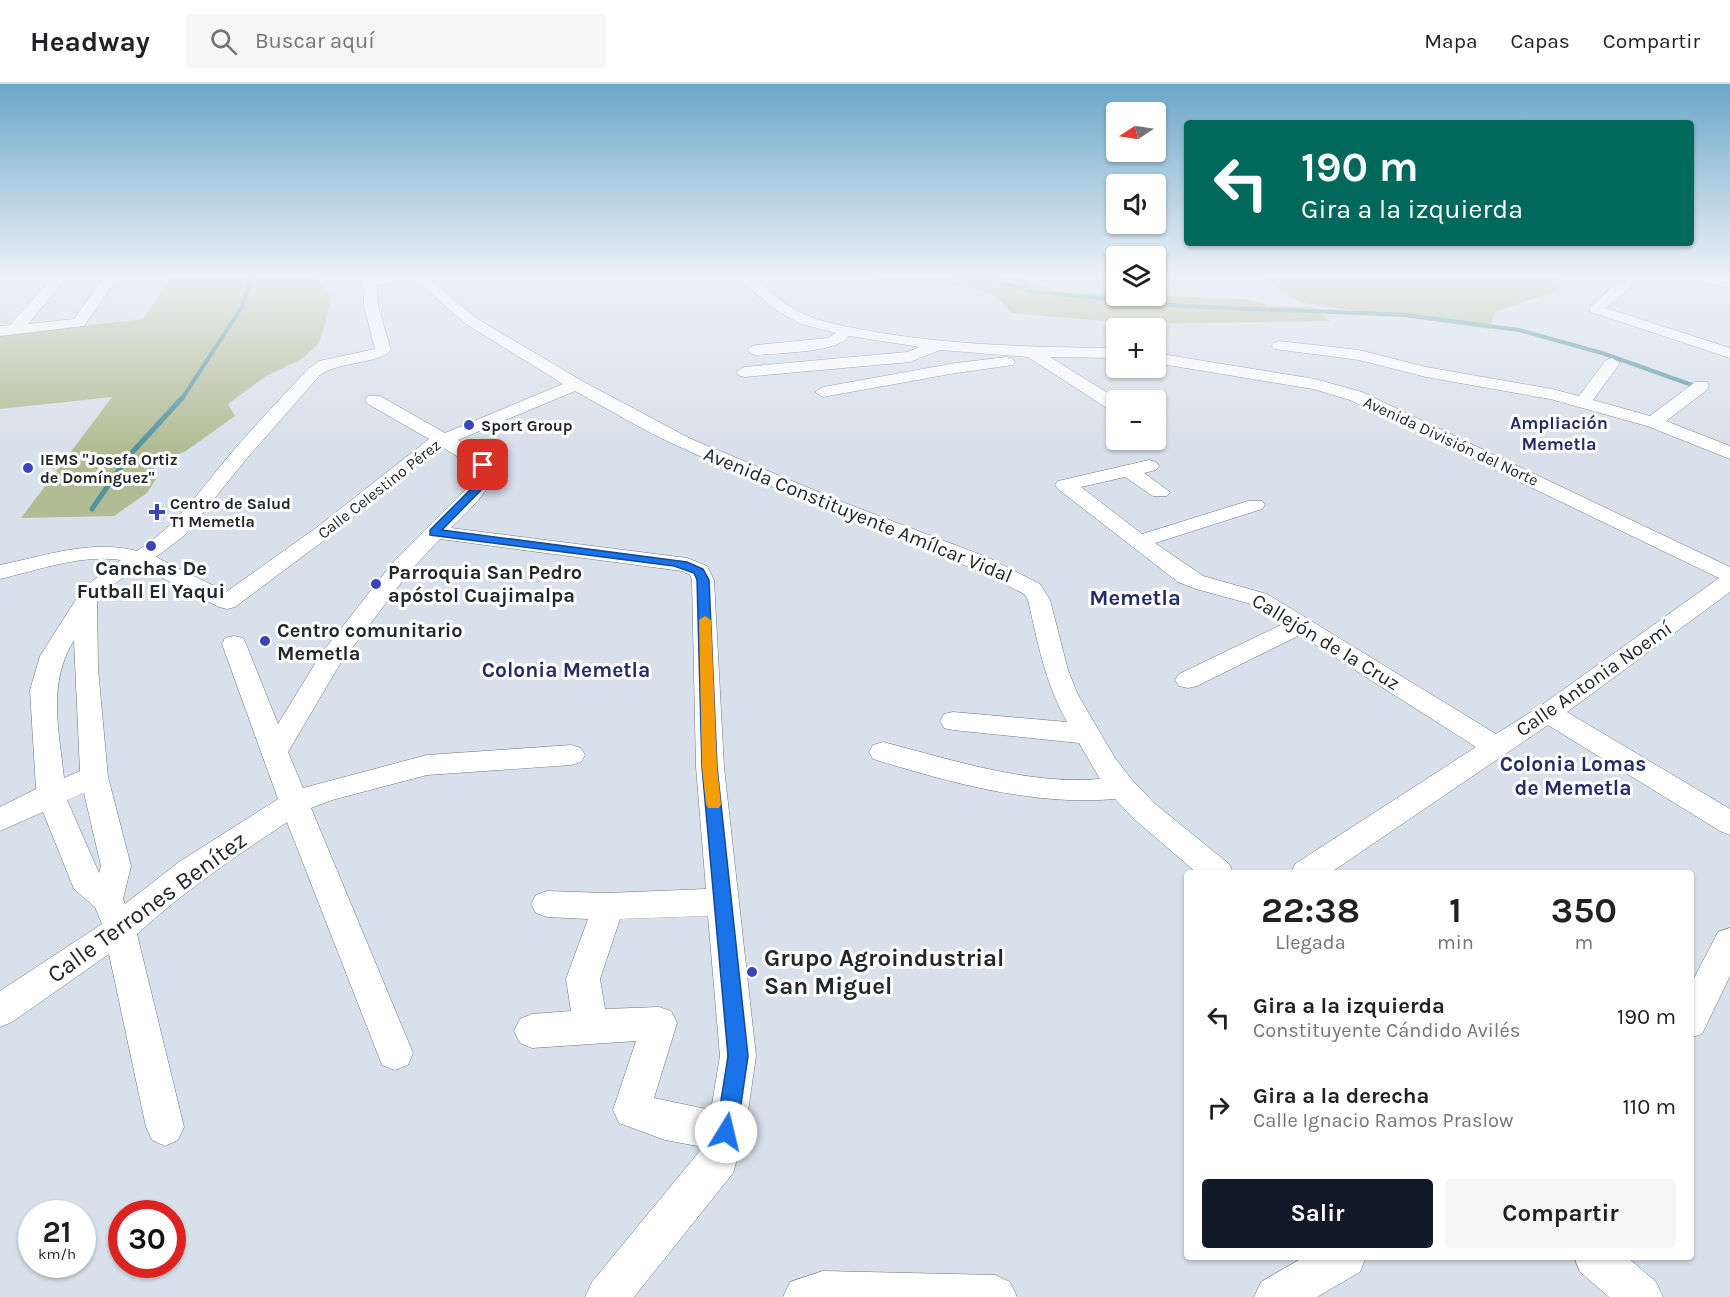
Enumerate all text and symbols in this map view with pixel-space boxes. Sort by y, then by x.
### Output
search box [186,14,606,68]
text: Headway [30,25,150,58]
icon: search [207,25,240,58]
text: Buscar aquí [255,28,375,54]
text: Mapa [1424,29,1478,53]
text: Capas [1511,29,1570,53]
text: Compartir [1603,29,1700,53]
north arrow [1106,102,1166,162]
map controls [1106,102,1166,450]
text: 190 m [1301,142,1419,192]
icon: left [1202,144,1280,222]
button: sound [1106,174,1166,234]
text: Gira a la izquierda [1301,193,1523,225]
button: layers [1106,246,1166,306]
button: + [1106,318,1166,378]
button: − [1106,390,1166,450]
street label: Avenida División del Norte [1361,392,1541,490]
district label: Ampliación Memetla [1510,412,1608,455]
place label: Sport Group [481,416,573,435]
marker: Sport Group [462,418,476,432]
street label: Calle Celestino Pérez [314,435,444,543]
pin [457,439,508,490]
street label: Avenida Constituyente Amílcar Vidal [700,442,1016,588]
icon: arrive [466,448,499,481]
place label: IEMS "Josefa Ortiz de Domínguez" [40,450,178,487]
marker: IEMS "Josefa Ortiz de Domínguez" [21,461,35,475]
place label: Centro de Salud T1 Memetla [170,494,291,531]
marker: Centro de Salud T1 Memetla [148,503,166,521]
marker: Canchas De Futball El Yaqui [144,539,158,553]
place label: Canchas De Futball El Yaqui [77,557,225,603]
place label: Parroquia San Pedro apóstol Cuajimalpa [388,561,582,607]
marker: Parroquia San Pedro apóstol Cuajimalpa [369,577,383,591]
district label: Memetla [1089,585,1181,611]
street label: Callejón de la Cruz [1248,589,1404,695]
street label: Calle Antonia Noemí [1512,617,1676,741]
place label: Centro comunitario Memetla [277,619,463,665]
marker: Centro comunitario Memetla [258,634,272,648]
district label: Colonia Memetla [482,658,650,682]
district label: Colonia Lomas de Memetla [1500,752,1646,800]
street label: Calle Terrones Benítez [42,825,252,989]
text: 22:38 [1261,889,1360,931]
text: 1 [1449,889,1462,931]
text: 350 [1551,889,1617,931]
text: Llegada [1275,931,1346,954]
text: min [1437,931,1474,954]
text: m [1575,931,1593,954]
place label: Grupo Agroindustrial San Miguel [764,944,1004,1000]
marker: Grupo Agroindustrial San Miguel [745,965,759,979]
text: Gira a la izquierda [1253,993,1445,1019]
icon: left [1202,1001,1235,1034]
text: 190 m [1617,1004,1676,1030]
text: Constituyente Cándido Avilés [1253,1019,1520,1042]
text: Gira a la derecha [1253,1083,1429,1109]
icon: right [1202,1091,1235,1124]
text: 110 m [1623,1094,1676,1120]
position arrow [694,1100,758,1164]
text: Calle Ignacio Ramos Praslow [1253,1109,1513,1132]
button: Salir [1202,1179,1433,1248]
button: Compartir [1445,1179,1676,1248]
speed limit sign: 30 [108,1200,186,1278]
text: 21 [43,1214,71,1250]
text: km/h [38,1245,76,1263]

